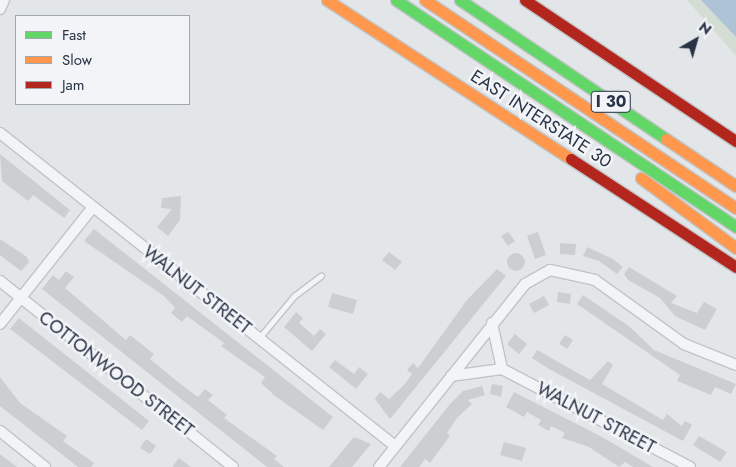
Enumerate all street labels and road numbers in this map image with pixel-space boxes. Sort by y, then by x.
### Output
street label: EAST INTERSTATE 30 [467,65,615,173]
road number: I 30 [590,88,632,115]
street label: WALNUT STREET [139,241,255,339]
street label: COTTONWOOD STREET [34,307,198,441]
street label: WALNUT STREET [533,378,659,458]

